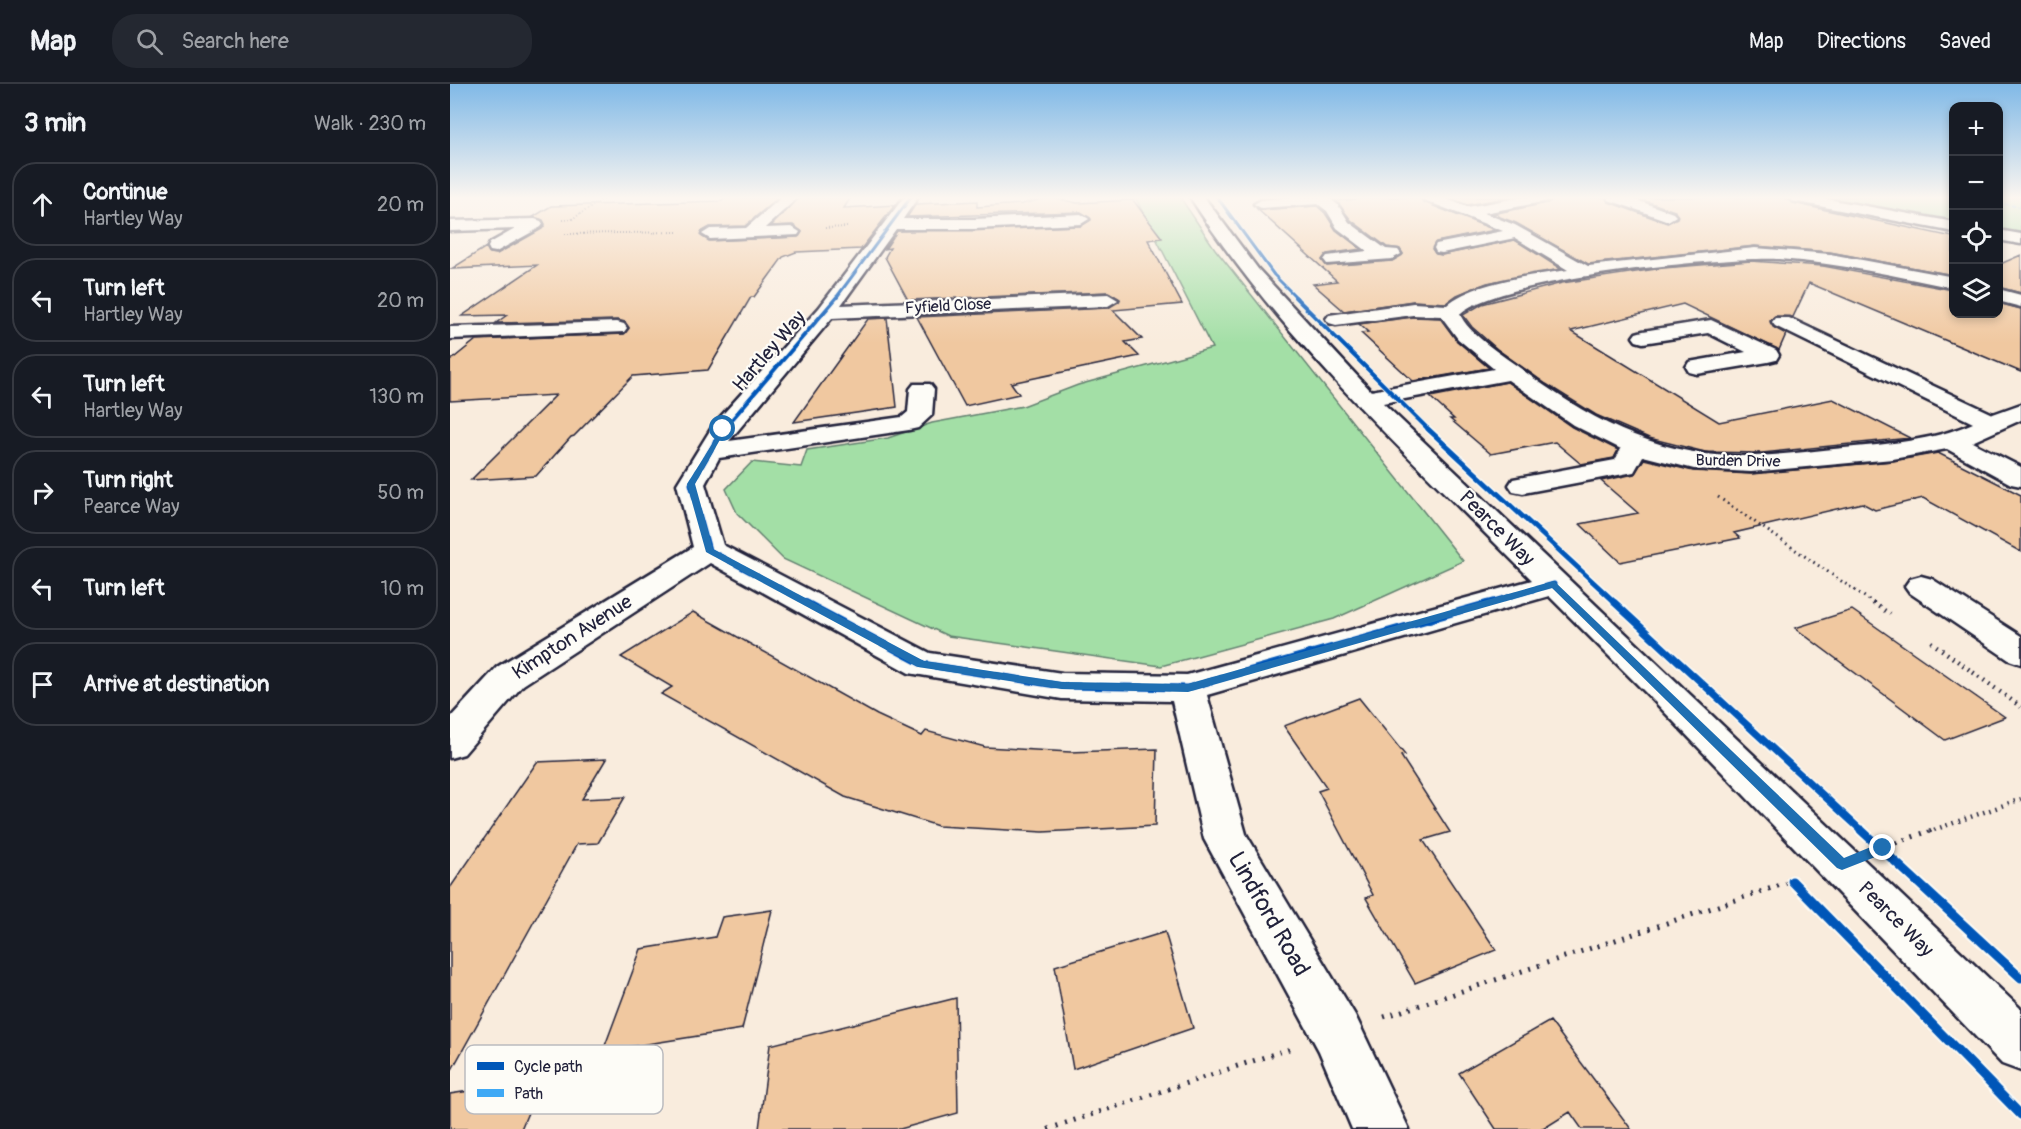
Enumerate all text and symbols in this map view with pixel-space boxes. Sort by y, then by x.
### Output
search box [112,14,532,68]
text: Map [30,24,76,59]
icon: search [133,25,166,58]
text: Search here [181,27,289,55]
text: Map [1749,28,1784,55]
text: Directions [1817,28,1906,55]
text: Saved [1939,28,1991,55]
map controls [1949,102,2003,318]
button: + [1949,102,2003,156]
text: 3 min [24,107,86,139]
text: Walk · 230 m [314,111,426,136]
button: − [1949,156,2003,210]
text: Continue [83,178,167,206]
icon: ahead [26,188,59,221]
text: 20 m [377,192,424,217]
text: Hartley Way [83,206,183,231]
button: locate [1949,210,2003,264]
button: layers [1949,264,2003,318]
text: Turn left [83,274,165,302]
icon: left [26,284,59,317]
text: 20 m [377,288,424,313]
street label: Fyfield Close [904,294,992,318]
text: Hartley Way [83,302,183,327]
street label: Hartley Way [727,305,811,397]
text: Turn left [83,370,165,398]
icon: left [26,380,59,413]
text: 130 m [369,384,424,409]
text: Hartley Way [83,398,183,423]
route start [709,415,735,441]
street label: Burden Drive [1695,450,1781,472]
text: Turn right [83,466,173,494]
icon: right [26,476,59,509]
text: 50 m [377,480,424,505]
street label: Pearce Way [1454,485,1540,571]
text: Pearce Way [83,494,180,519]
icon: left [26,572,59,605]
text: Turn left [83,574,165,602]
text: 10 m [380,576,424,601]
street label: Kimpton Avenue [507,589,637,685]
icon: arrive [26,668,59,701]
text: Arrive at destination [83,670,269,698]
route end [1869,834,1895,860]
street label: Lindford Road [1222,847,1316,981]
street label: Pearce Way [1853,876,1939,962]
legend [465,1045,663,1114]
text: Cycle path [514,1057,582,1077]
text: Path [514,1084,543,1104]

